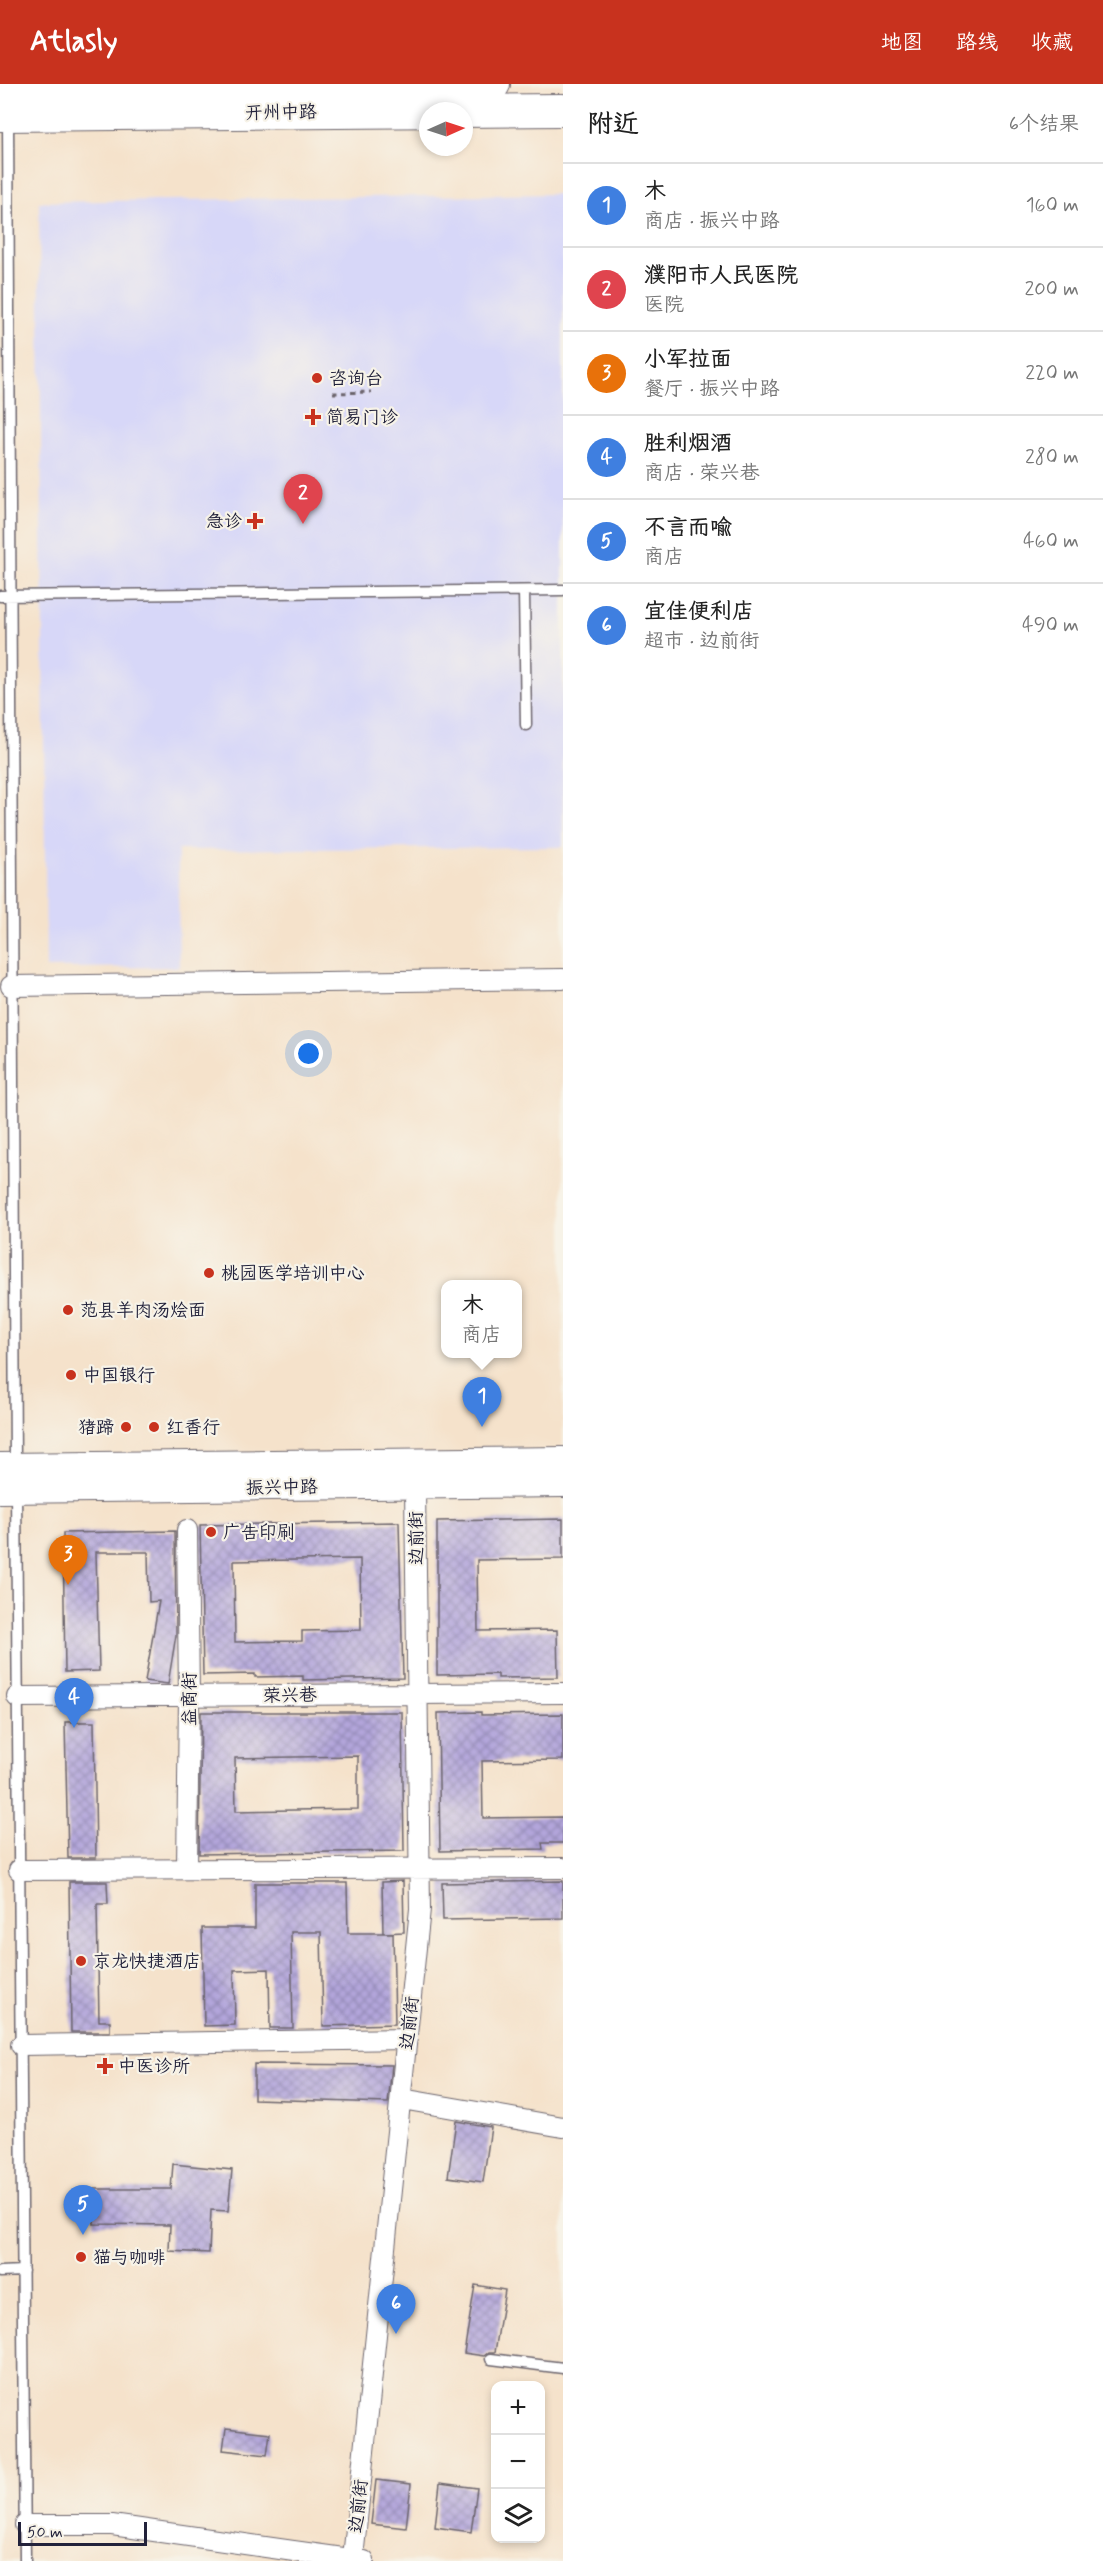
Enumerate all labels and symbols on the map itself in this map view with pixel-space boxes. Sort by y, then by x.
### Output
street label: 开州中路 [245,100,317,126]
north arrow [419,102,473,156]
place label: 咨询台 [329,367,383,391]
marker: 咨询台 [310,371,324,385]
place label: 简易门诊 [326,406,398,430]
marker: 简易门诊 [304,408,322,426]
pin: 2 [284,474,322,524]
place label: 急诊 [206,510,242,534]
marker: 急诊 [246,512,264,530]
your location [294,1039,323,1068]
place label: 桃园医学培训中心 [221,1262,365,1286]
marker: 桃园医学培训中心 [202,1266,216,1280]
place label: 范县羊肉汤烩面 [80,1299,206,1323]
marker: 范县羊肉汤烩面 [61,1303,75,1317]
place label: 中国银行 [83,1364,155,1388]
marker: 中国银行 [64,1368,78,1382]
pin: 1 [462,1378,502,1427]
place label: 猪蹄 [78,1416,114,1440]
place label: 红香行 [166,1416,220,1440]
marker: 猪蹄 [119,1420,133,1434]
marker: 红香行 [147,1420,161,1434]
street label: 振兴中路 [246,1475,318,1501]
street label: 边前街 [405,1511,429,1565]
place label: 广告印刷 [223,1521,295,1545]
marker: 广告印刷 [204,1525,218,1539]
pin: 3 [48,1536,88,1585]
street label: 益商街 [178,1672,202,1726]
pin: 4 [54,1678,94,1728]
street label: 荣兴巷 [263,1684,317,1708]
place label: 京龙快捷酒店 [93,1950,201,1974]
marker: 京龙快捷酒店 [74,1954,88,1968]
street label: 边前街 [395,1995,425,2051]
place label: 中医诊所 [118,2055,190,2079]
marker: 中医诊所 [96,2057,114,2075]
pin: 5 [64,2186,103,2235]
place label: 猫与咖啡 [93,2246,165,2270]
marker: 猫与咖啡 [74,2250,88,2264]
pin: 6 [376,2284,416,2334]
street label: 边前街 [344,2478,374,2534]
scale bar [18,2519,147,2546]

